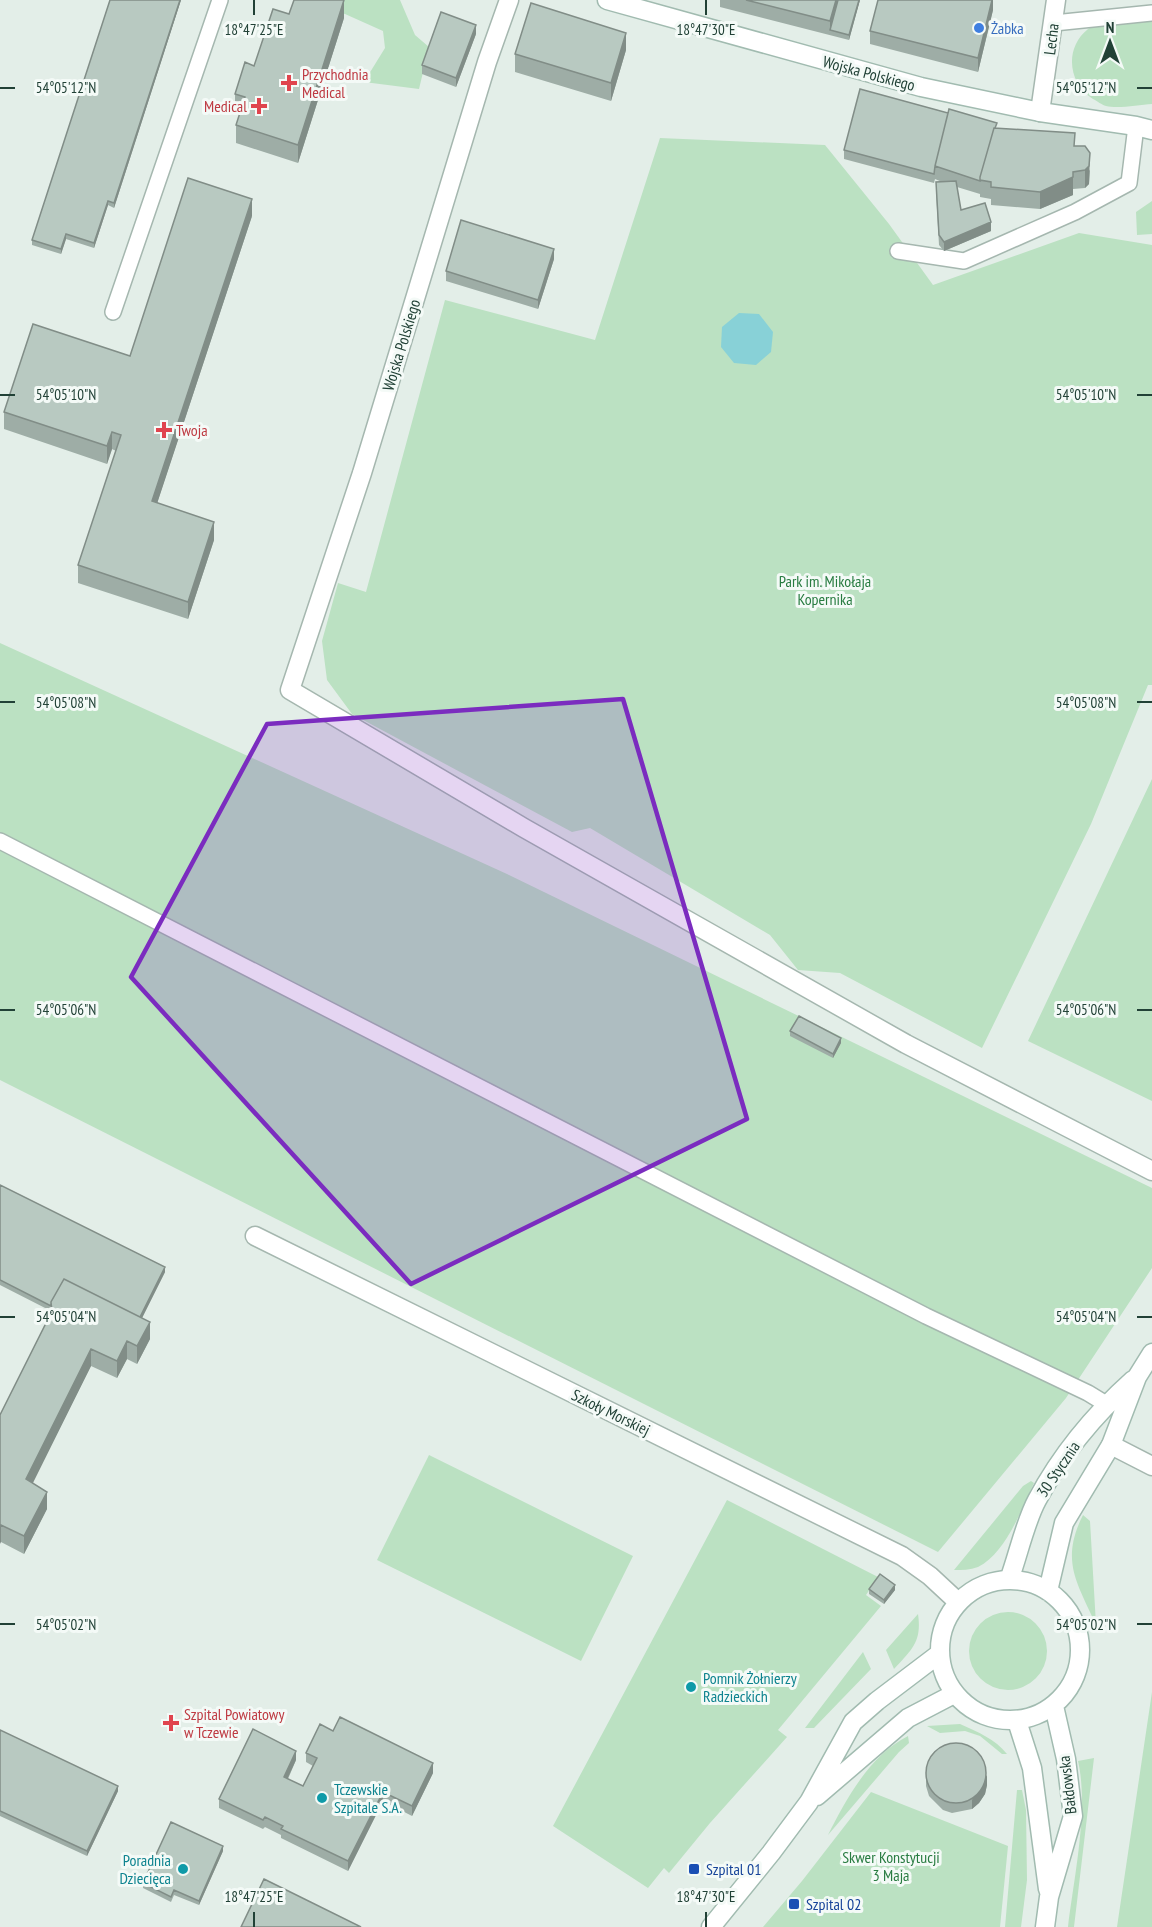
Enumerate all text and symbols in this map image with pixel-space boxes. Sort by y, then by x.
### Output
north arrow [1080,12,1140,72]
text: N [1106,17,1114,37]
place label: Żabka [991,18,1024,38]
text: 18°47'25"E [224,20,284,39]
text: 18°47'30"E [676,20,736,39]
marker: Żabka [972,21,986,35]
street label: Lecha [1039,22,1063,56]
street label: Wojska Polskiego [821,51,917,95]
place label: Przychodnia Medical [302,64,368,102]
marker: Przychodnia Medical [280,74,298,92]
text: 54°05'12"N [36,78,96,97]
text: 54°05'12"N [1056,78,1116,97]
place label: Medical [204,96,247,116]
marker: Medical [252,99,266,113]
street label: Wojska Polskiego [378,297,424,393]
text: 54°05'10"N [36,385,96,404]
text: 54°05'10"N [1056,385,1116,404]
place label: Twoja [176,420,208,440]
marker: Twoja [157,423,171,437]
park label: Park im. Mikołaja Kopernika [779,571,871,609]
text: 54°05'08"N [36,693,96,712]
text: 54°05'08"N [1056,693,1116,712]
text: 54°05'06"N [36,1000,96,1019]
text: 54°05'06"N [1056,1000,1116,1019]
text: 54°05'04"N [36,1307,96,1326]
text: 54°05'04"N [1056,1307,1116,1326]
street label: Szkoły Morskiej [568,1384,654,1440]
street label: 30 Stycznia [1032,1437,1084,1501]
text: 54°05'02"N [36,1615,96,1634]
text: 54°05'02"N [1056,1615,1116,1634]
place label: Pomnik Żołnierzy Radzieckich [703,1668,797,1706]
marker: Pomnik Żołnierzy Radzieckich [684,1680,698,1694]
place label: Szpital Powiatowy w Tczewie [184,1704,284,1742]
marker: Szpital Powiatowy w Tczewie [162,1714,180,1732]
street label: Bałdowska [1053,1755,1081,1815]
place label: Tczewskie Szpitale S.A. [334,1779,402,1817]
marker: Tczewskie Szpitale S.A. [315,1791,329,1805]
park label: Skwer Konstytucji 3 Maja [842,1847,940,1885]
place label: Poradnia Dziecięca [119,1850,171,1888]
place label: Szpital 01 [706,1859,761,1879]
marker: Poradnia Dziecięca [176,1862,190,1876]
marker: Szpital 01 [687,1862,701,1876]
text: 18°47'25"E [224,1887,284,1906]
text: 18°47'30"E [676,1887,736,1906]
place label: Szpital 02 [806,1894,861,1914]
marker: Szpital 02 [787,1897,801,1911]

